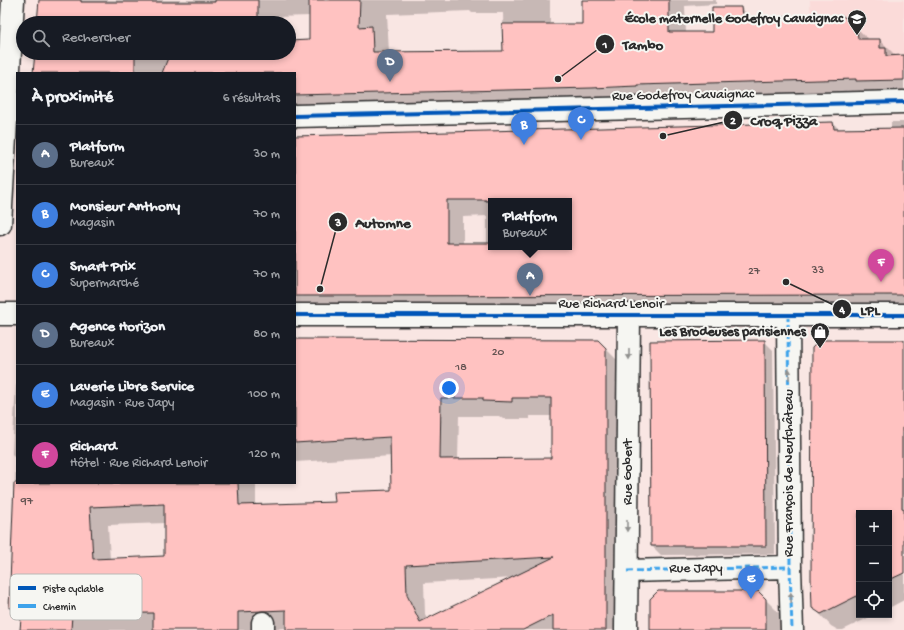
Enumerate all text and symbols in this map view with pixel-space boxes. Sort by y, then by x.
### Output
school or university icon: École maternelle Godefroy Cavaignac [846,8,868,36]
place label: École maternelle Godefroy Cavaignac [625,11,844,28]
search box [16,16,296,60]
icon: search [30,27,52,49]
text: Rechercher [62,29,130,47]
callout: Tambo [595,31,671,58]
text: Tambo [622,37,663,55]
text: 1 [602,39,608,53]
pin: D [377,49,403,82]
street label: Rue Godefroy Cavaignac [612,86,755,106]
text: À proximité [32,88,113,108]
text: 6 résultats [223,91,280,106]
callout: Croq Pizza [723,106,826,133]
pin: C [568,107,594,140]
pin: B [511,112,537,145]
text: Croq Pizza [750,113,818,131]
text: 2 [730,115,736,129]
text: Platform [70,138,124,156]
text: A [41,147,49,162]
text: 30 m [254,147,280,162]
text: Bureaux [70,156,114,171]
text: Monsieur Anthony [70,198,180,216]
popup [488,198,572,250]
text: B [42,207,48,222]
text: 70 m [254,207,280,222]
callout: Automne [328,208,419,235]
text: Platform [503,208,557,226]
text: Automne [354,215,412,233]
text: Magasin [70,216,115,231]
text: 3 [334,217,341,231]
text: Bureaux [503,226,547,241]
pin: F [868,249,894,282]
text: Smart Prix [70,258,136,276]
pin: A [517,263,543,296]
house number: 33 [811,264,824,278]
house number: 27 [748,265,761,279]
text: C [41,267,49,282]
text: 70 m [254,267,280,282]
text: Supermarché [70,276,139,291]
callout: LPL [832,295,887,322]
street label: Rue Richard Lenoir [558,296,665,313]
text: LPL [860,302,881,320]
text: 4 [838,304,845,318]
text: Agence Horizon [70,318,165,336]
shop icon: Les Brodeuses parisiennes [809,321,831,349]
place label: Les Brodeuses parisiennes [659,324,807,341]
text: D [41,327,49,342]
text: 80 m [253,327,280,342]
text: Bureaux [70,336,114,351]
house number: 20 [492,346,505,360]
one-way arrow [626,348,632,361]
house number: 18 [454,361,467,375]
one-way arrow [785,368,792,380]
text: Laverie Libre Service [70,378,194,396]
your location [439,378,459,398]
text: E [41,387,49,402]
text: 100 m [248,387,280,402]
street label: Rue François de Neufchâteau [781,389,798,557]
text: Magasin · Rue Japy [70,396,174,411]
text: Richard [70,438,117,456]
street label: Rue Gobert [620,438,637,505]
text: F [42,447,48,462]
text: 120 m [249,447,280,462]
text: Hôtel · Rue Richard Lenoir [70,456,207,471]
house number: 97 [20,495,34,509]
map controls [856,510,892,618]
button: + [856,510,892,546]
one-way arrow [624,520,630,533]
button: − [856,546,892,582]
street label: Rue Japy [669,560,723,578]
pin: E [738,566,764,599]
legend [10,574,142,620]
button: locate [856,582,892,618]
text: Piste cyclable [42,584,104,596]
one-way arrow [788,591,794,604]
text: Chemin [43,602,77,614]

